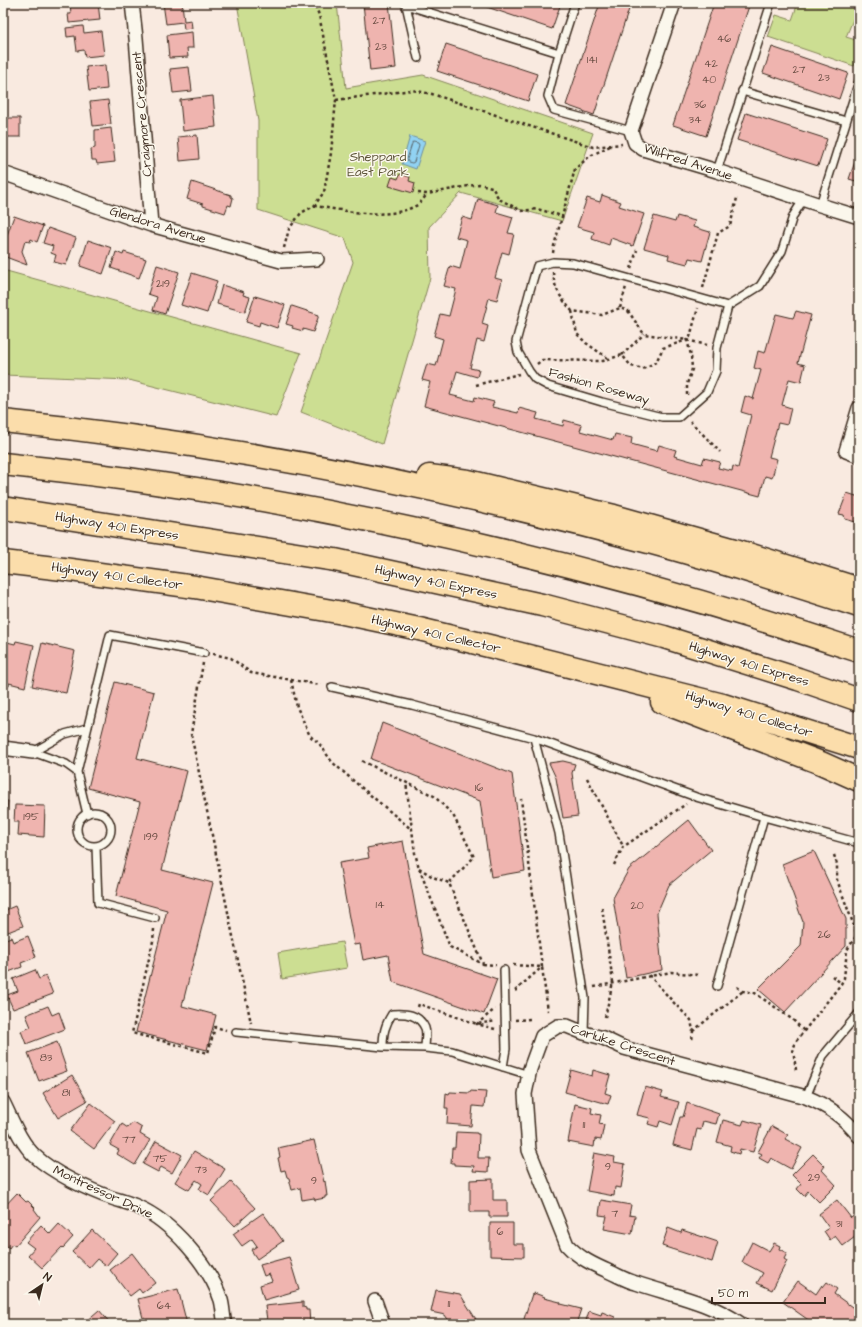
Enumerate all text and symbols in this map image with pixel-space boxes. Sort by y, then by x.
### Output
house number: 27 [372,13,386,28]
house number: 46 [717,31,731,46]
house number: 23 [375,39,387,54]
street label: Craigmore Crescent [128,50,157,177]
house number: 141 [587,52,598,67]
house number: 42 [704,56,719,71]
house number: 27 [792,62,806,77]
house number: 23 [818,70,830,85]
house number: 40 [702,72,716,87]
house number: 36 [694,97,706,112]
house number: 34 [688,112,702,127]
street label: Wilfred Avenue [641,139,735,185]
park label: Sheppard East Park [347,148,409,181]
street label: Glendora Avenue [108,202,208,248]
house number: 219 [156,276,170,291]
street label: Fashion Roseway [546,363,651,410]
street label: Highway 401 Express [54,507,180,546]
street label: Highway 401 Collector [50,558,184,595]
street label: Highway 401 Express [373,560,499,605]
street label: Highway 401 Collector [369,610,502,659]
street label: Highway 401 Express [686,637,812,692]
street label: Highway 401 Collector [683,686,815,743]
house number: 16 [475,780,483,795]
house number: 195 [23,809,39,824]
house number: 199 [144,829,158,844]
house number: 14 [376,897,385,912]
house number: 20 [630,898,644,913]
house number: 26 [817,927,831,942]
street label: Carluke Crescent [568,1020,678,1071]
house number: 83 [40,1050,53,1065]
house number: 81 [62,1085,71,1100]
house number: 11 [583,1117,586,1132]
house number: 77 [122,1132,136,1147]
house number: 75 [153,1151,167,1166]
house number: 9 [605,1159,611,1174]
street label: Montressor Drive [50,1161,156,1223]
house number: 73 [195,1162,208,1177]
house number: 29 [808,1170,820,1185]
house number: 9 [311,1173,317,1188]
house number: 7 [612,1206,619,1221]
house number: 31 [835,1216,843,1231]
house number: 6 [497,1224,504,1239]
north arrow [22,1265,62,1305]
text: N [40,1269,55,1285]
scale bar [712,1279,825,1305]
text: 50 m [718,1285,749,1302]
house number: 11 [448,1296,451,1311]
house number: 64 [157,1298,172,1313]

